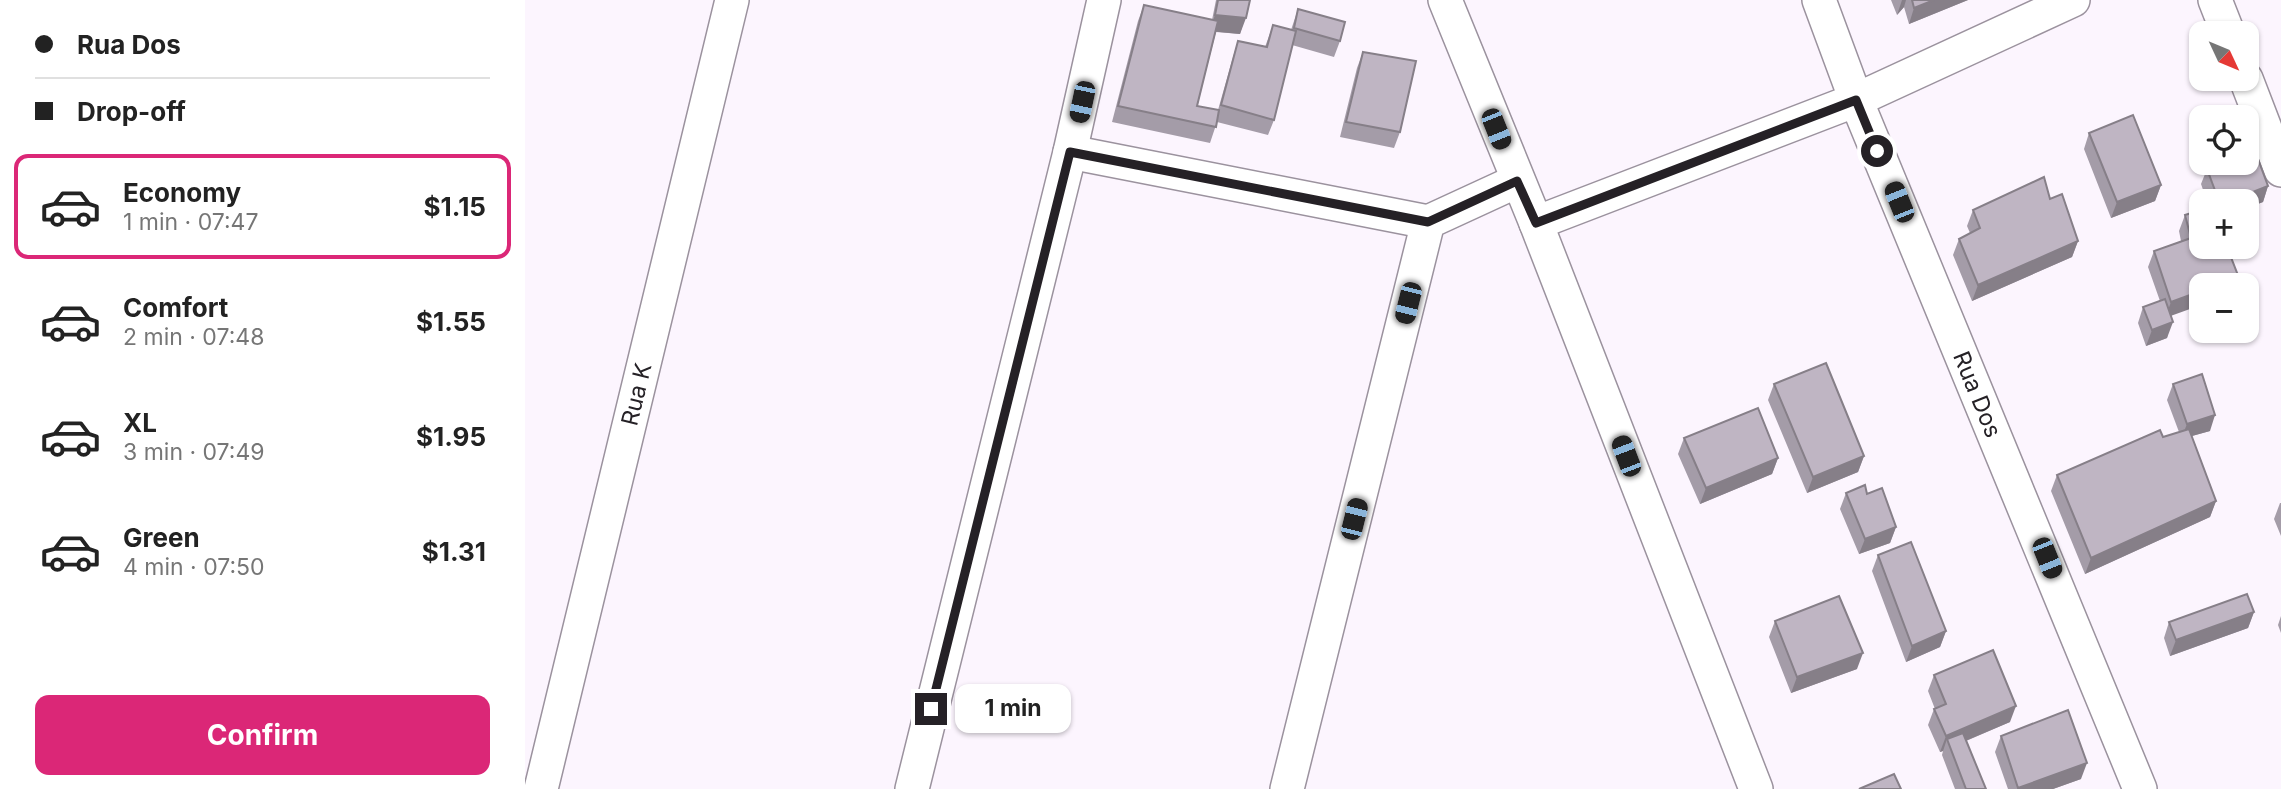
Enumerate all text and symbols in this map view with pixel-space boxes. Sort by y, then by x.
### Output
north arrow [2189,21,2259,91]
map controls [2189,21,2259,343]
text: Rua Dos [77,29,181,60]
car [1068,79,1097,125]
text: Drop-off [77,96,186,127]
button: locate [2189,105,2259,175]
car [1479,106,1514,152]
route start [1861,135,1893,167]
icon: car [39,175,102,238]
text: Economy [123,177,241,208]
car [1882,179,1917,225]
button: + [2189,189,2259,259]
text: $1.15 [424,191,486,222]
text: 1 min · 07:47 [123,208,259,236]
button: − [2189,273,2259,343]
car [1393,280,1424,326]
icon: car [39,290,102,353]
text: Comfort [123,292,228,323]
text: $1.55 [416,306,486,337]
text: 2 min · 07:48 [123,323,264,351]
street label: Rua Dos [1947,347,2007,441]
street label: Rua K [615,360,658,428]
icon: car [39,405,102,468]
text: XL [123,407,157,438]
text: $1.95 [416,421,486,452]
car [1609,433,1644,479]
text: 3 min · 07:49 [123,438,265,466]
car [1339,496,1370,542]
icon: car [39,520,102,583]
text: Green [123,522,200,553]
car [2030,535,2065,581]
text: $1.31 [422,536,486,567]
text: 4 min · 07:50 [123,553,265,581]
callout: 1 min [955,684,1071,734]
route end [915,693,947,725]
text: 1 min [985,694,1041,722]
button: Confirm [35,695,490,775]

